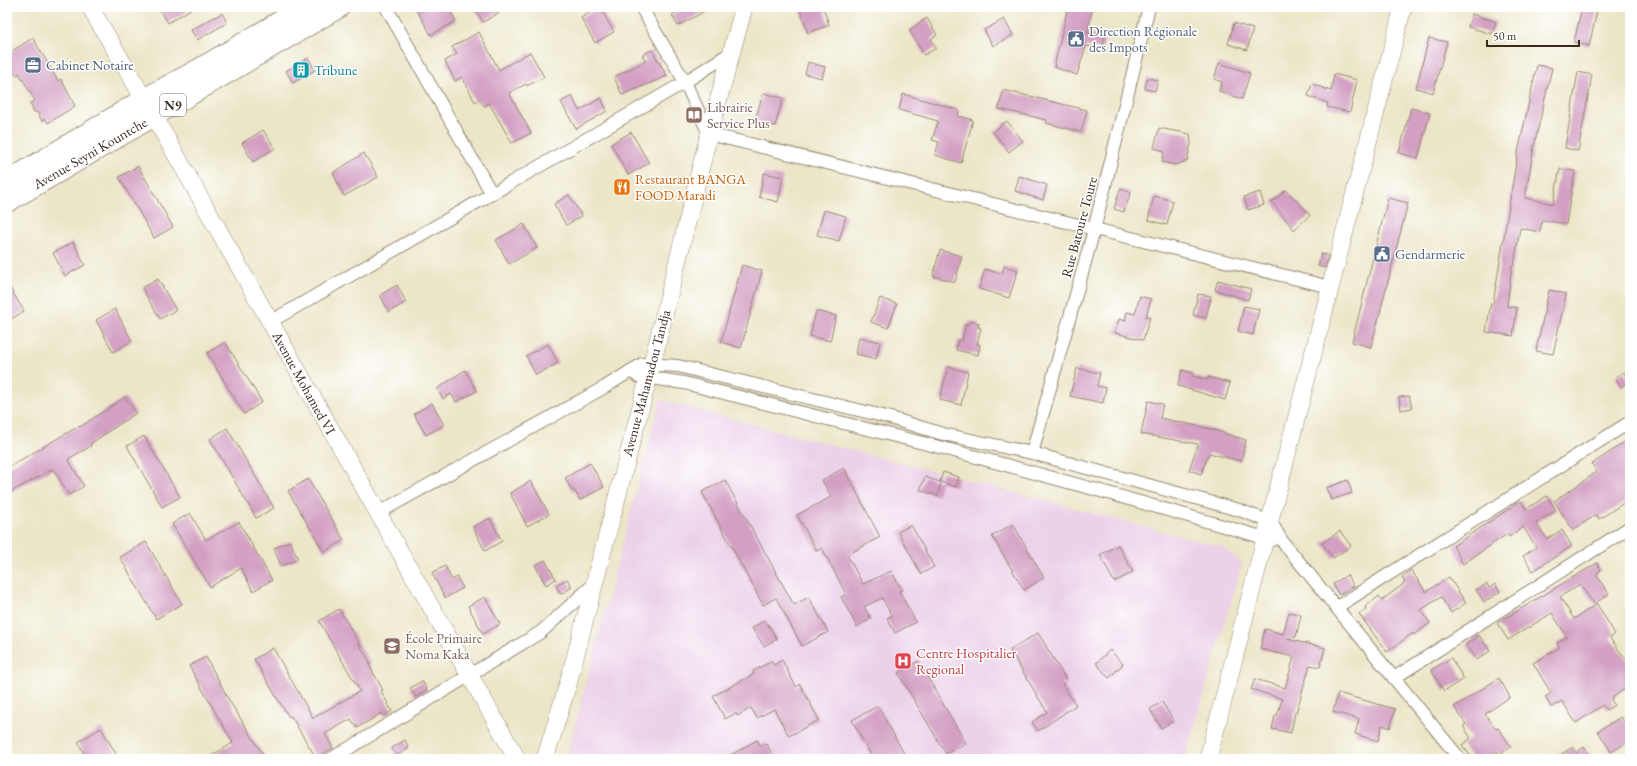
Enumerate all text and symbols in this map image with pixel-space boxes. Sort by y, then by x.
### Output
place label: Direction Régionale des Impots [1089,22,1198,56]
scale bar [1487,22,1579,48]
text: 50 m [1493,28,1517,44]
public building icon: Direction Régionale des Impots [1066,29,1086,49]
office icon: Cabinet Notaire [23,55,43,75]
place label: Cabinet Notaire [46,56,134,74]
building icon: Tribune [291,60,311,80]
place label: Tribune [314,61,358,79]
road number: N9 [160,94,186,116]
place label: Librairie Service Plus [707,98,770,132]
library icon: Librairie Service Plus [684,105,704,125]
street label: Avenue Seyni Kountche [29,113,151,193]
place label: Restaurant BANGA FOOD Maradi [635,170,746,204]
street label: Rue Batoure Toure [1057,174,1101,279]
restaurant icon: Restaurant BANGA FOOD Maradi [612,177,632,197]
public building icon: Gendarmerie [1372,244,1392,264]
place label: Gendarmerie [1395,245,1466,263]
street label: Avenue Mahamadou Tandja [617,307,674,459]
street label: Avenue Mohamed VI [268,327,340,438]
place label: École Primaire Noma Kaka [405,629,483,663]
school or university icon: École Primaire Noma Kaka [382,636,402,656]
place label: Centre Hospitalier Regional [916,644,1017,678]
hospital icon: Centre Hospitalier Regional [893,651,913,671]

